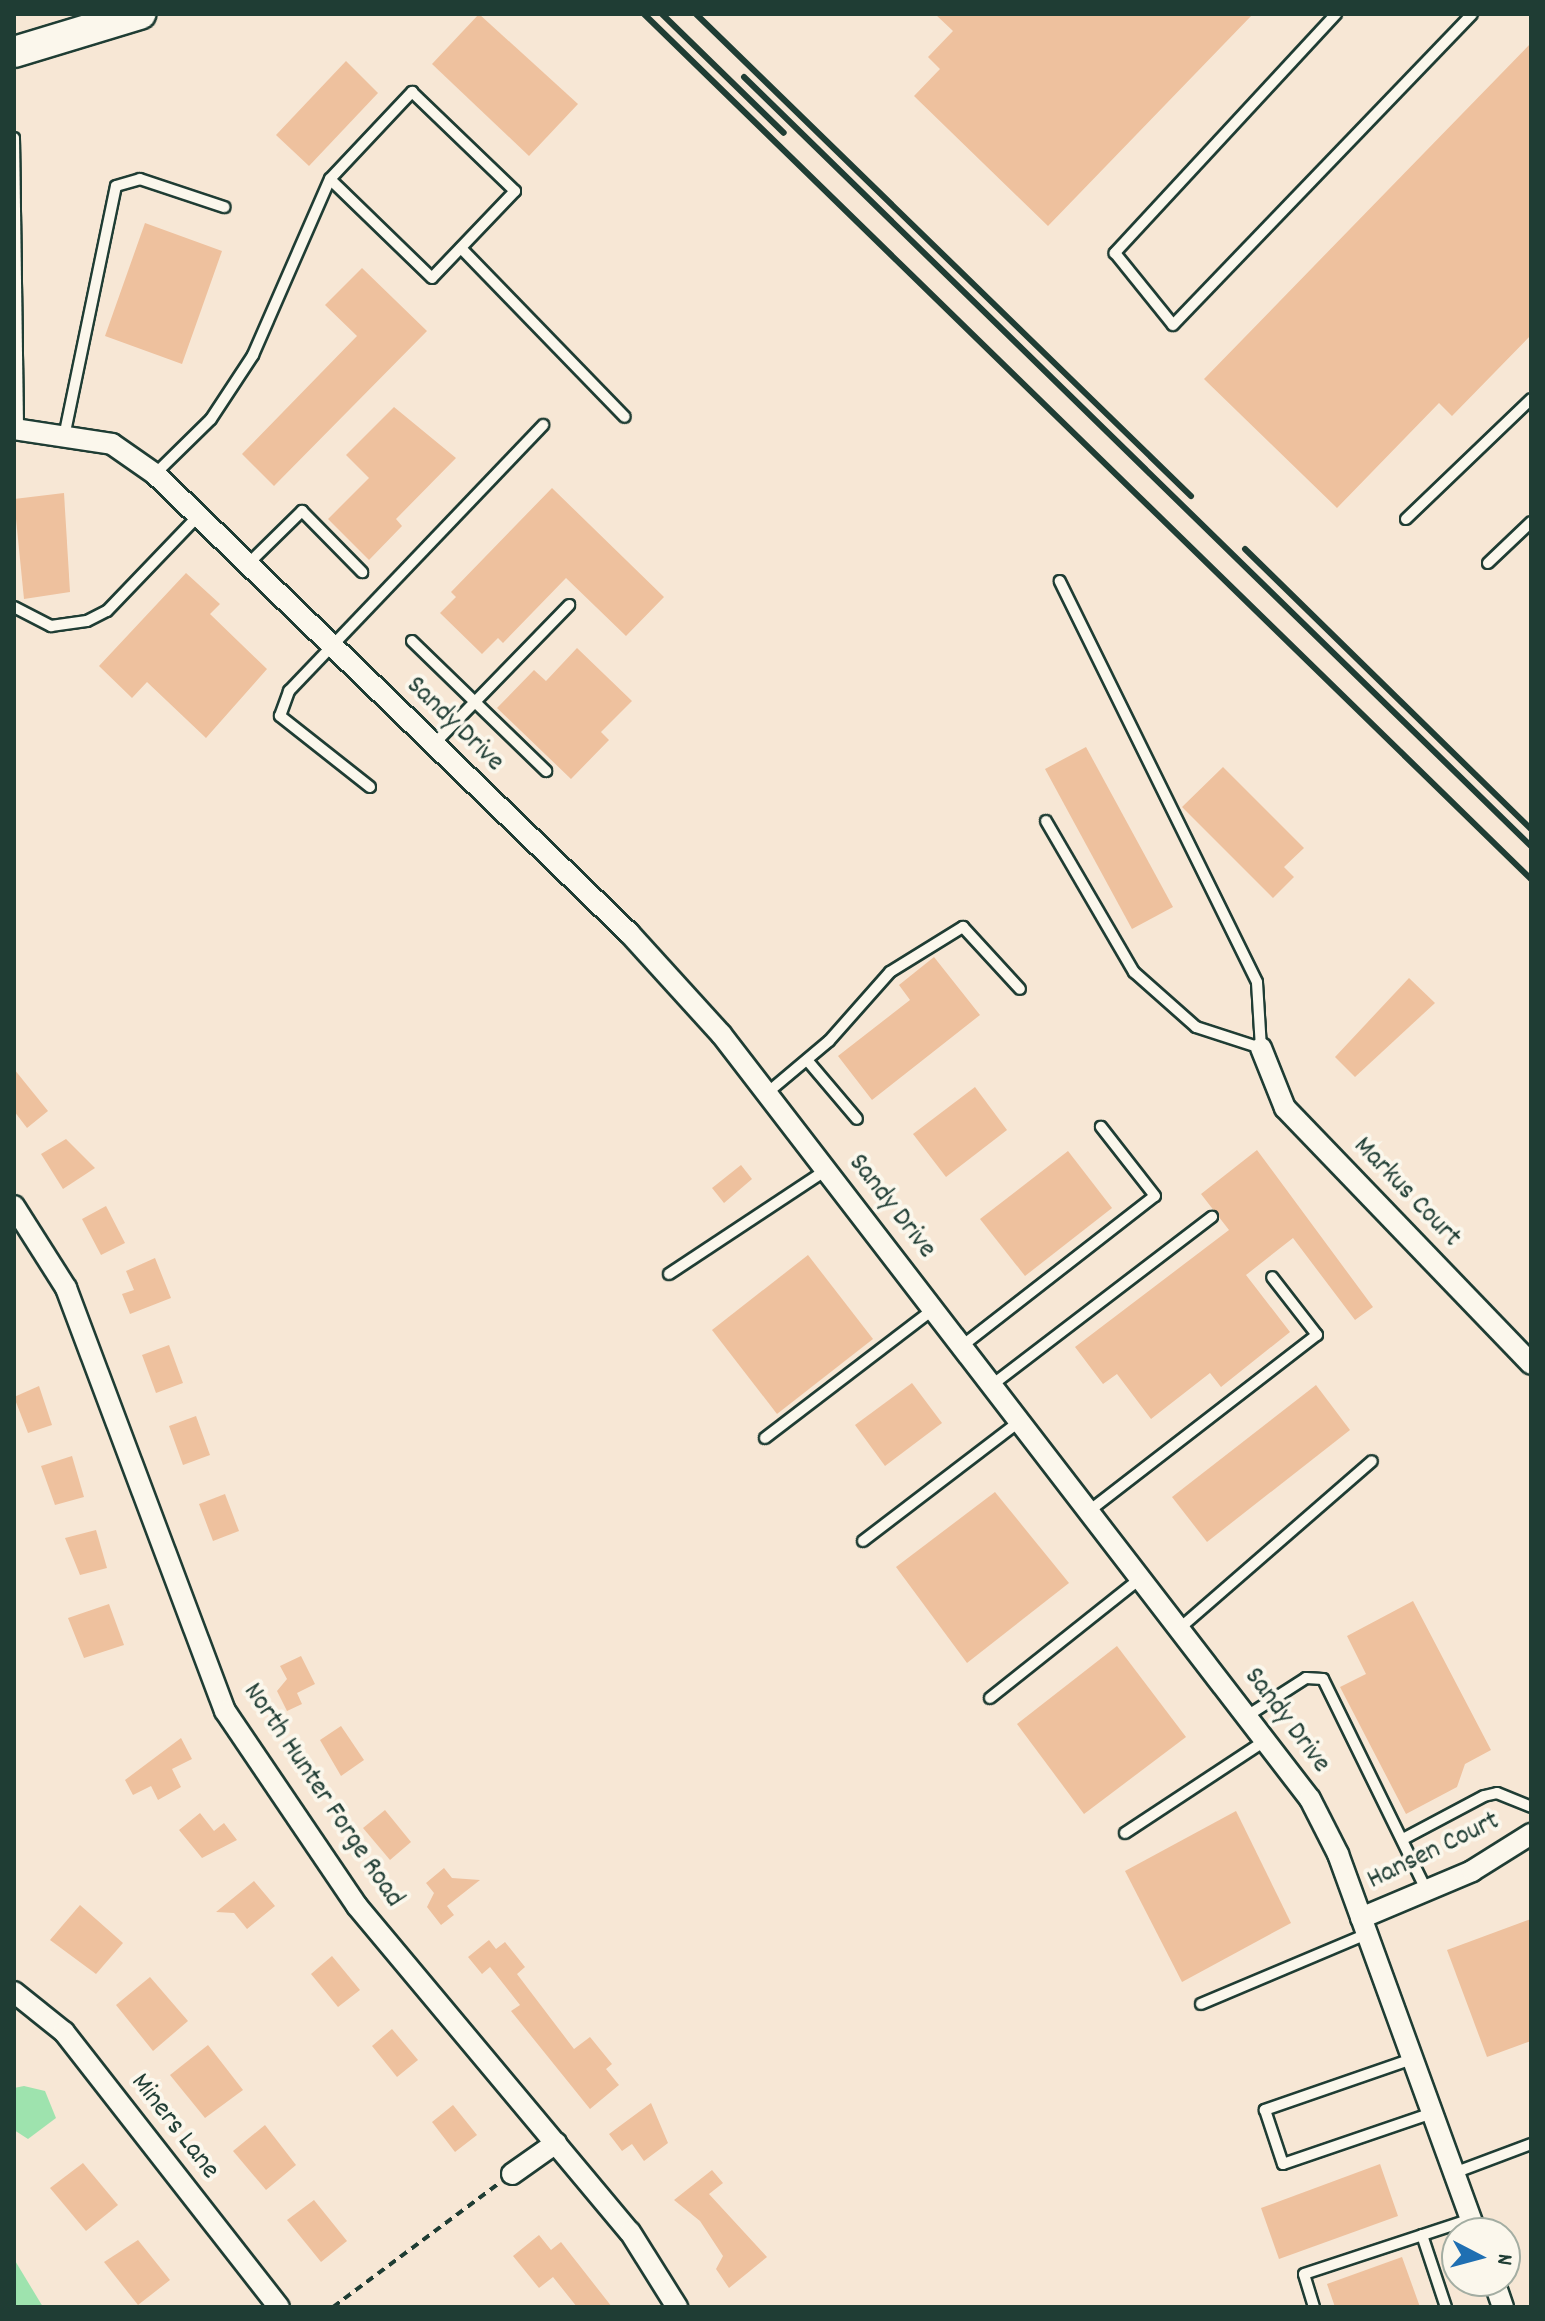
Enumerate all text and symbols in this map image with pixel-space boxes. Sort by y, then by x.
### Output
street label: Sandy Drive [398,670,510,780]
street label: Markus Court [1345,1131,1467,1255]
street label: Sandy Drive [840,1148,942,1266]
street label: Sandy Drive [1235,1662,1337,1780]
street label: North Hunter Forge Road [234,1677,410,1915]
street label: Hansen Court [1362,1806,1506,1898]
street label: Miners Lane [122,2067,226,2187]
north arrow [1441,2217,1521,2297]
text: N [1487,2252,1519,2266]

